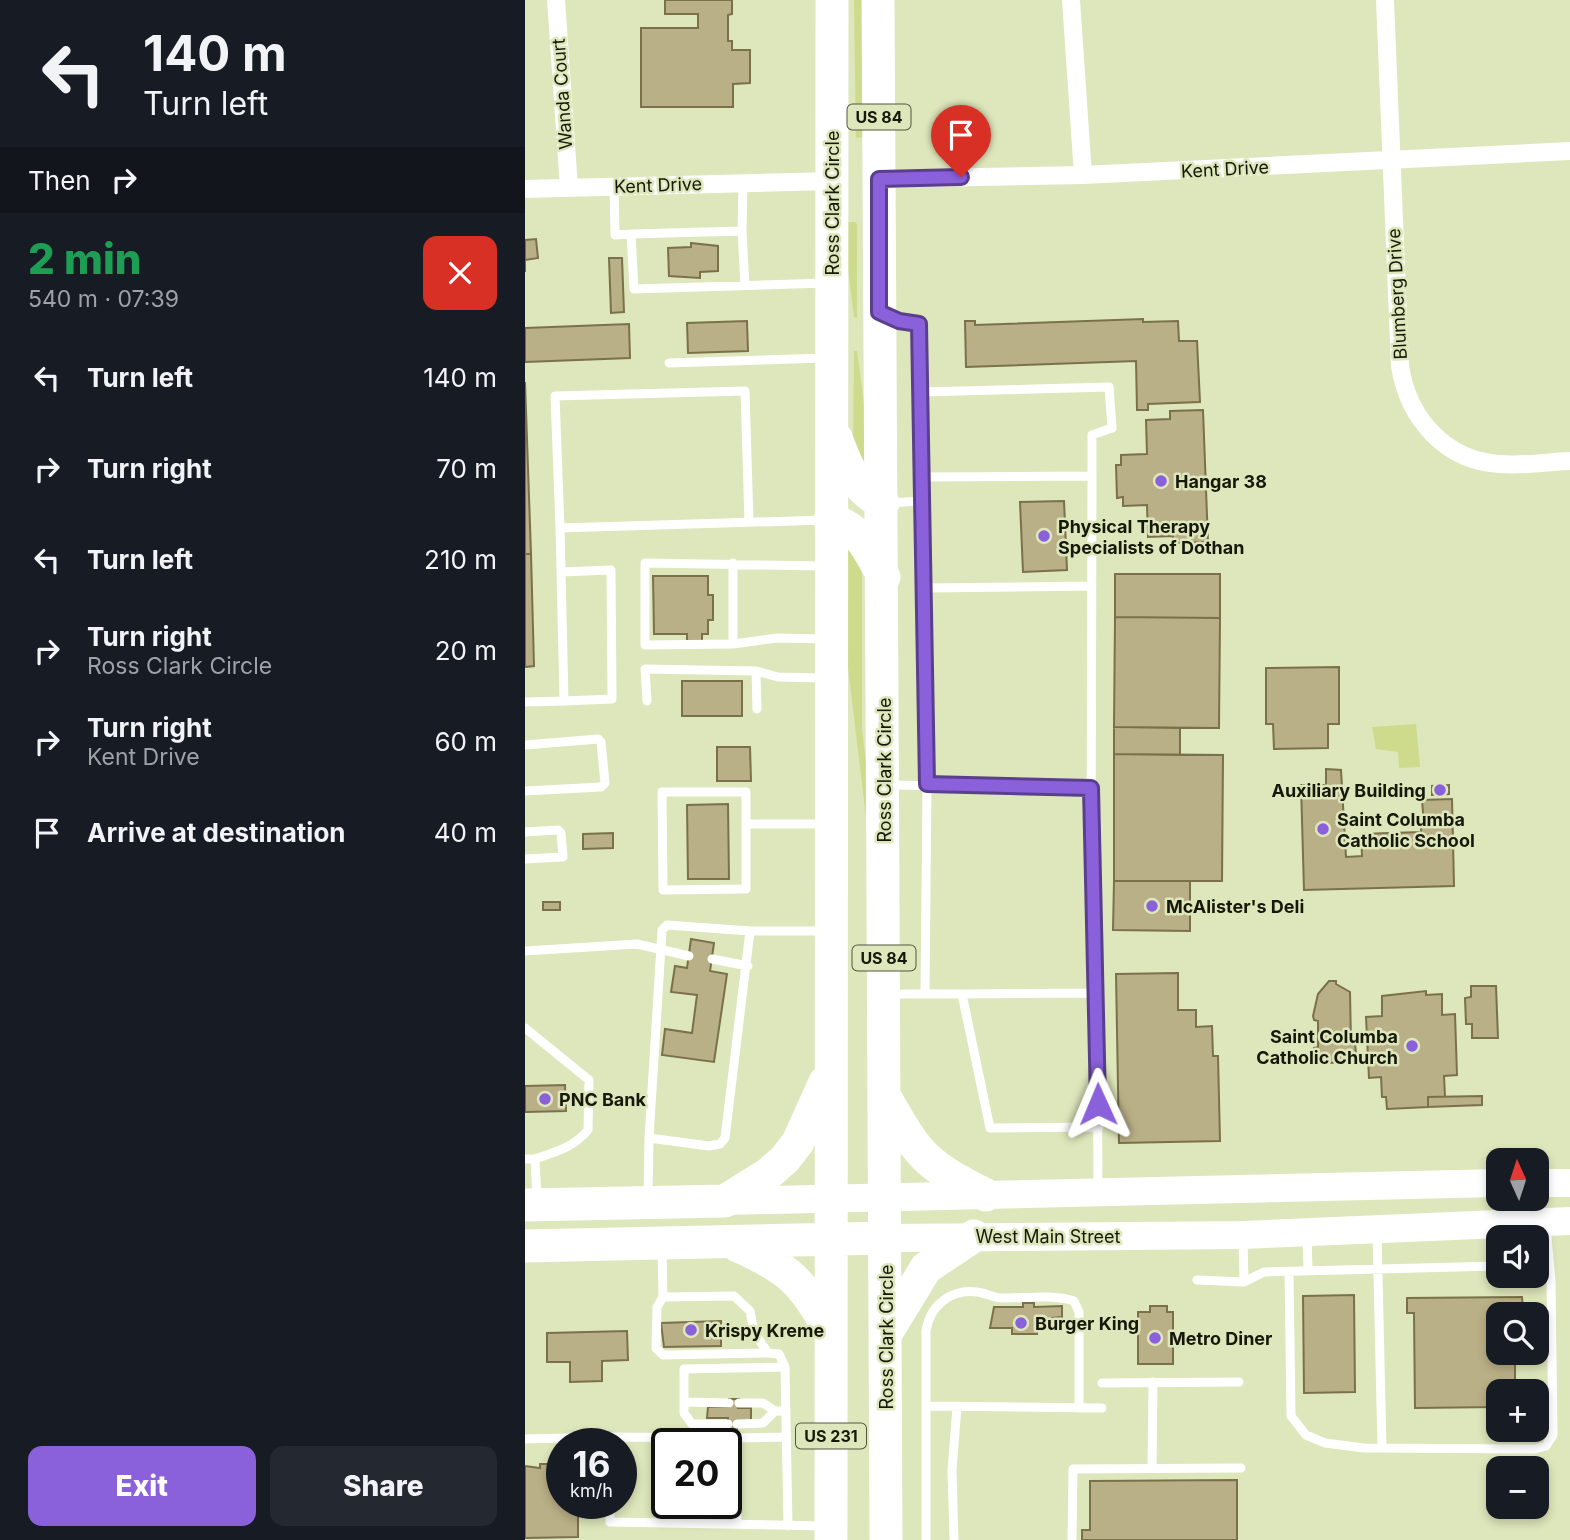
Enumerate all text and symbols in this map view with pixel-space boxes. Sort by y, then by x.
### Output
text: 140 m [143,24,287,83]
icon: left [28,28,119,119]
street label: Wanda Court [548,38,576,150]
text: Turn left [143,84,268,123]
road number: US 84 [847,105,911,130]
pin [931,105,991,177]
icon: arrive [942,116,980,154]
street label: Ross Clark Circle [822,131,843,275]
street label: Kent Drive [1180,156,1270,182]
icon: right [105,161,143,199]
text: Then [28,165,91,196]
street label: Kent Drive [614,173,702,197]
street label: Blumberg Drive [1383,228,1411,360]
text: 2 min [28,233,142,284]
button: close [423,236,497,310]
text: 540 m · 07:39 [28,285,179,313]
icon: left [28,359,66,397]
text: Turn left [87,362,193,393]
text: 140 m [423,362,497,393]
icon: right [28,450,66,488]
text: Turn right [87,453,212,484]
text: 70 m [436,453,497,484]
place label: Hangar 38 [1175,471,1267,492]
marker: Hangar 38 [1153,473,1169,489]
place label: Physical Therapy Specialists of Dothan [1058,516,1244,558]
marker: Physical Therapy Specialists of Dothan [1036,528,1052,544]
icon: left [28,541,66,579]
text: Turn left [87,544,193,575]
text: 210 m [424,544,497,575]
text: Turn right [87,621,212,652]
icon: right [28,632,66,670]
text: 20 m [435,635,497,666]
text: Ross Clark Circle [87,652,272,680]
street label: Ross Clark Circle [874,698,895,842]
text: Turn right [87,712,212,743]
icon: right [28,723,66,761]
text: 60 m [434,726,497,757]
text: Kent Drive [87,743,200,771]
place label: Auxiliary Building [1271,780,1426,801]
marker: Auxiliary Building [1432,782,1448,798]
place label: Saint Columba Catholic School [1337,809,1475,851]
icon: arrive [28,814,66,852]
text: Arrive at destination [87,817,346,848]
text: 40 m [434,817,497,848]
marker: Saint Columba Catholic School [1315,821,1331,837]
place label: McAlister's Deli [1166,896,1304,917]
marker: McAlister's Deli [1144,898,1160,914]
road number: US 84 [853,946,915,970]
place label: Saint Columba Catholic Church [1256,1026,1398,1068]
marker: Saint Columba Catholic Church [1404,1038,1420,1054]
position arrow [1061,1067,1135,1141]
place label: PNC Bank [559,1089,647,1110]
marker: PNC Bank [537,1091,553,1107]
north arrow [1486,1148,1549,1211]
map controls [1486,1148,1549,1519]
button: sound [1486,1225,1549,1288]
street label: West Main Street [976,1226,1121,1247]
street label: Ross Clark Circle [876,1265,897,1409]
button: search [1486,1302,1549,1365]
place label: Burger King [1035,1313,1139,1334]
marker: Burger King [1013,1315,1029,1331]
place label: Krispy Kreme [705,1320,824,1341]
marker: Krispy Kreme [683,1322,699,1338]
place label: Metro Diner [1169,1328,1272,1349]
marker: Metro Diner [1147,1330,1163,1346]
button: + [1486,1379,1549,1442]
road number: US 231 [796,1424,866,1448]
speed limit sign: 20 [651,1428,742,1519]
text: 16 [573,1443,610,1485]
button: Exit [28,1446,256,1526]
button: Share [270,1446,497,1526]
button: − [1486,1456,1549,1519]
text: km/h [570,1480,613,1501]

